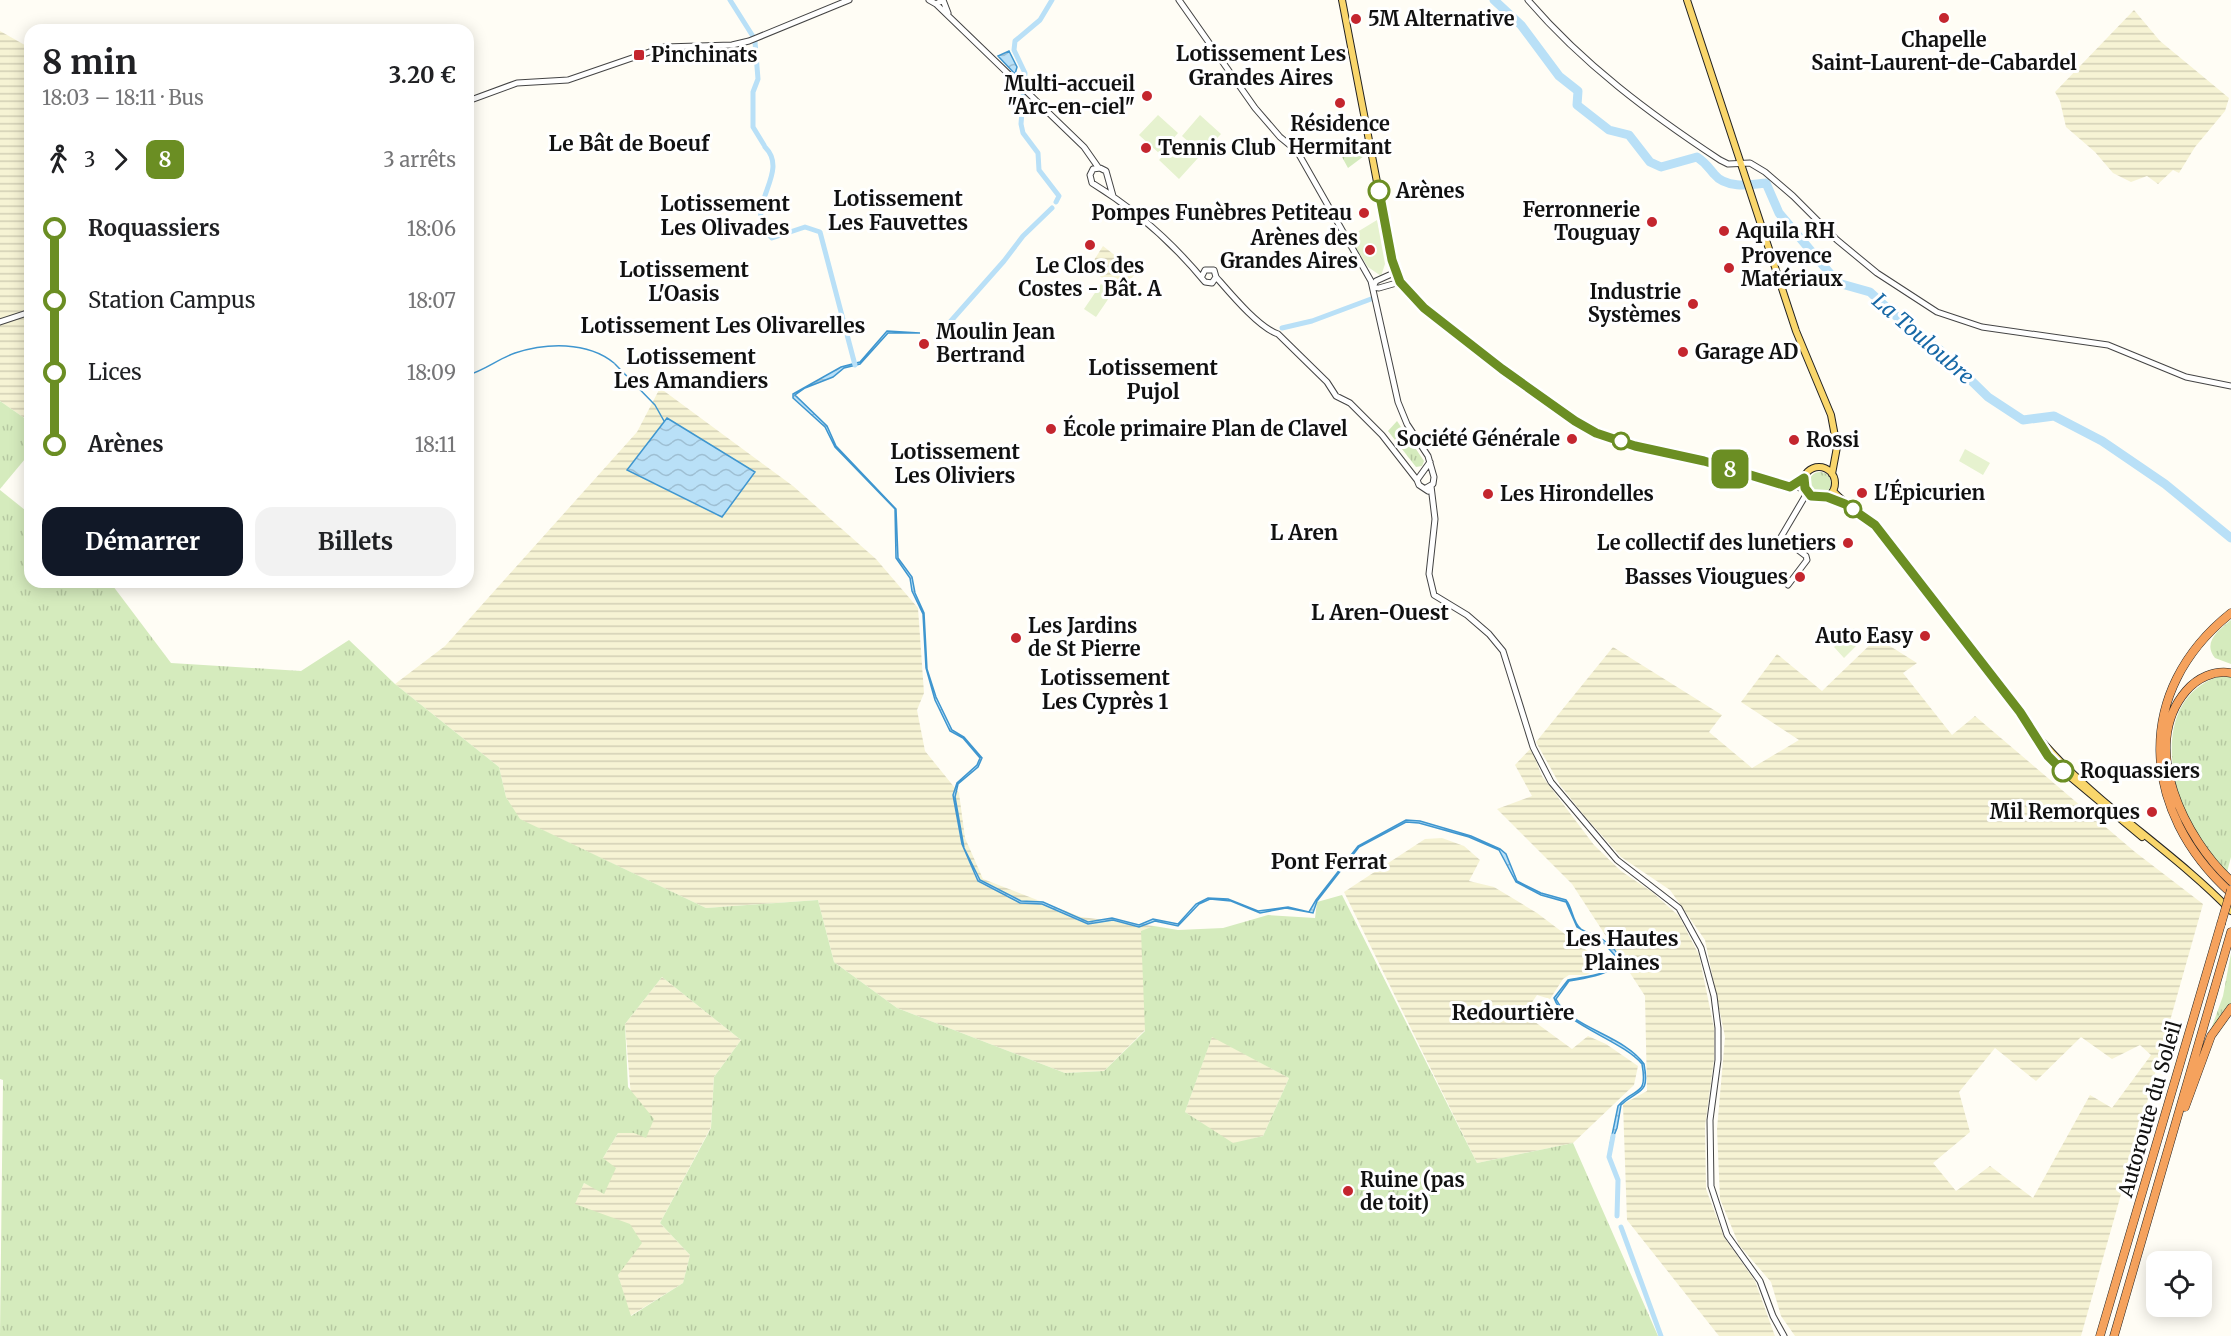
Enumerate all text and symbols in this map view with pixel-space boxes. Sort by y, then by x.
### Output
place label: 5M Alternative [1368,6,1515,31]
marker: Chapelle Saint-Laurent-de-Cabardel [1937,11,1951,25]
marker: 5M Alternative [1349,12,1363,26]
place label: Chapelle Saint-Laurent-de-Cabardel [1811,27,2077,75]
district label: Lotissement Les Grandes Aires [1176,40,1346,91]
text: 8 min [42,42,137,83]
place label: Pinchinats [651,42,758,67]
marker: Pinchinats [632,48,646,62]
text: 3.20 € [389,61,456,89]
place label: Multi-accueil "Arc-en-ciel" [1004,71,1135,119]
text: 18:03 – 18:11 · Bus [42,85,204,110]
marker: Multi-accueil "Arc-en-ciel" [1140,89,1154,103]
marker: Résidence Hermitant [1333,96,1347,110]
place label: Résidence Hermitant [1288,111,1392,159]
district label: Le Bât de Boeuf [549,130,711,157]
place label: Tennis Club [1158,135,1276,160]
marker: Tennis Club [1139,141,1153,155]
icon: walk [42,143,75,176]
icon: forward [104,143,137,176]
text: 8 [158,146,172,173]
text: 3 [84,147,95,172]
text: 3 arrêts [383,147,456,172]
place label: Arènes [1395,178,1465,203]
marker: Arènes [1368,180,1390,202]
district label: Lotissement Les Fauvettes [828,185,968,236]
district label: Lotissement Les Olivades [660,190,790,241]
place label: Ferronnerie Touguay [1522,197,1640,245]
place label: Pompes Funèbres Petiteau [1091,200,1352,225]
marker: Pompes Funèbres Petiteau [1357,206,1371,220]
text: Roquassiers [88,214,220,242]
marker: Ferronnerie Touguay [1645,215,1659,229]
text: 18:06 [407,216,456,241]
place label: Aquila RH [1735,218,1835,243]
marker: Aquila RH [1717,224,1731,238]
place label: Arènes des Grandes Aires [1220,225,1358,273]
marker: Le Clos des Costes - Bât. A [1083,238,1097,252]
marker: Arènes des Grandes Aires [1363,243,1377,257]
place label: Provence Matériaux [1741,243,1844,291]
place label: Le Clos des Costes - Bât. A [1019,253,1162,301]
district label: Lotissement L'Oasis [619,256,749,307]
marker: Provence Matériaux [1722,261,1736,275]
place label: Industrie Systèmes [1588,279,1681,327]
text: Station Campus [88,286,255,314]
water label: La Touloubre [1867,287,1980,390]
text: 18:07 [408,288,456,313]
marker: Industrie Systèmes [1686,297,1700,311]
district label: Lotissement Les Olivarelles [581,312,866,339]
place label: Moulin Jean Bertrand [936,319,1056,367]
marker: Moulin Jean Bertrand [917,337,931,351]
place label: Garage AD [1695,339,1798,364]
district label: Lotissement Les Amandiers [614,343,768,394]
marker: Garage AD [1676,345,1690,359]
district label: Lotissement Pujol [1088,354,1218,405]
text: Lices [88,358,142,386]
text: 18:09 [407,360,456,385]
place label: École primaire Plan de Clavel [1063,414,1348,441]
marker: École primaire Plan de Clavel [1044,422,1058,436]
place label: Société Générale [1397,426,1560,451]
place label: Rossi [1806,427,1860,452]
text: Arènes [88,430,164,458]
text: 18:11 [415,432,456,457]
marker: Société Générale [1565,432,1579,446]
unlabelled marker [1612,432,1630,450]
marker: Rossi [1787,433,1801,447]
district label: Lotissement Les Oliviers [890,438,1020,489]
line badge: 8 [1710,450,1750,488]
text: 8 [1723,456,1737,483]
place label: L'Épicurien [1874,478,1985,505]
place label: Les Hirondelles [1500,481,1654,506]
marker: L'Épicurien [1855,486,1869,500]
marker: Les Hirondelles [1481,487,1495,501]
unlabelled marker [1844,500,1862,518]
button: Démarrer [42,507,243,576]
button: Billets [255,507,456,576]
district label: L Aren [1270,519,1338,546]
place label: Le collectif des lunetiers [1597,530,1836,555]
marker: Le collectif des lunetiers [1841,536,1855,550]
place label: Basses Viougues [1625,564,1788,589]
marker: Basses Viougues [1793,570,1807,584]
district label: L Aren-Ouest [1311,599,1450,626]
place label: Les Jardins de St Pierre [1028,613,1141,661]
place label: Auto Easy [1815,623,1913,648]
marker: Auto Easy [1918,629,1932,643]
marker: Les Jardins de St Pierre [1009,631,1023,645]
district label: Lotissement Les Cyprès 1 [1040,664,1170,715]
place label: Roquassiers [2080,758,2200,783]
marker: Roquassiers [2052,760,2074,782]
place label: Mil Remorques [1990,799,2140,824]
marker: Mil Remorques [2145,805,2159,819]
district label: Pont Ferrat [1271,848,1388,875]
district label: Les Hautes Plaines [1565,925,1679,976]
district label: Redourtière [1452,999,1574,1026]
street label: Autoroute du Soleil [2112,1018,2187,1201]
place label: Ruine (pas de toit) [1360,1167,1465,1215]
marker: Ruine (pas de toit) [1341,1184,1355,1198]
map controls [2146,1251,2212,1317]
button: locate [2146,1251,2212,1317]

